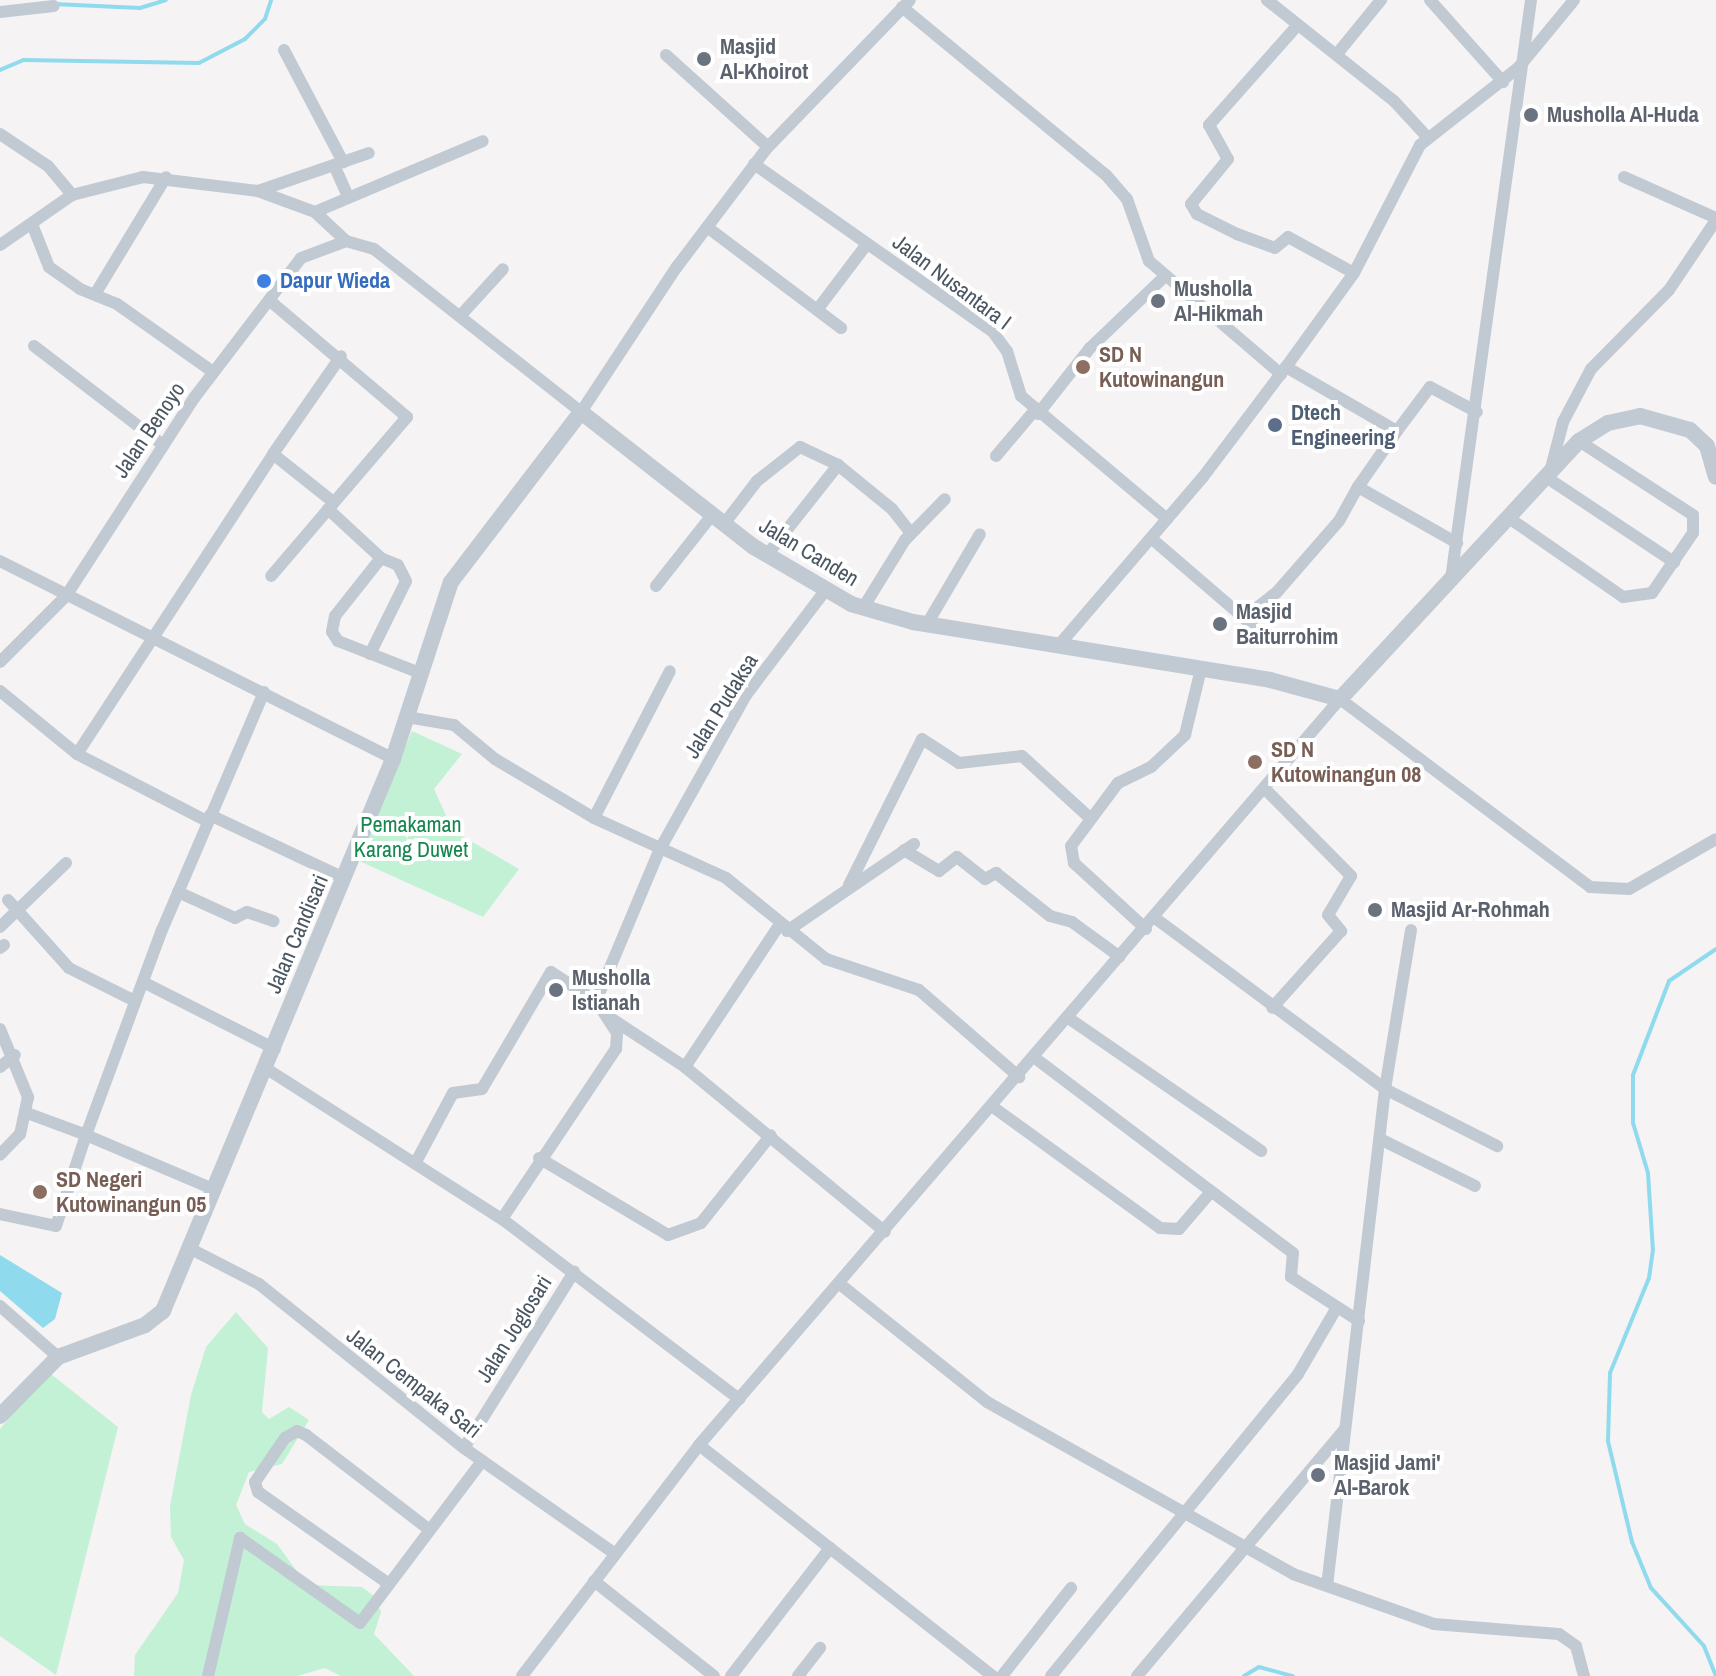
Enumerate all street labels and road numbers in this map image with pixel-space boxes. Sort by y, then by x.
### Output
street label: Jalan Nusantara I [888,229,1016,335]
street label: Jalan Benoyo [107,377,191,483]
street label: Jalan Canden [754,512,864,592]
street label: Jalan Pudaksa [678,649,764,763]
street label: Jalan Candisari [260,871,334,997]
street label: Jalan Joglosari [471,1271,557,1387]
street label: Jalan Cempaka Sari [341,1322,487,1444]

